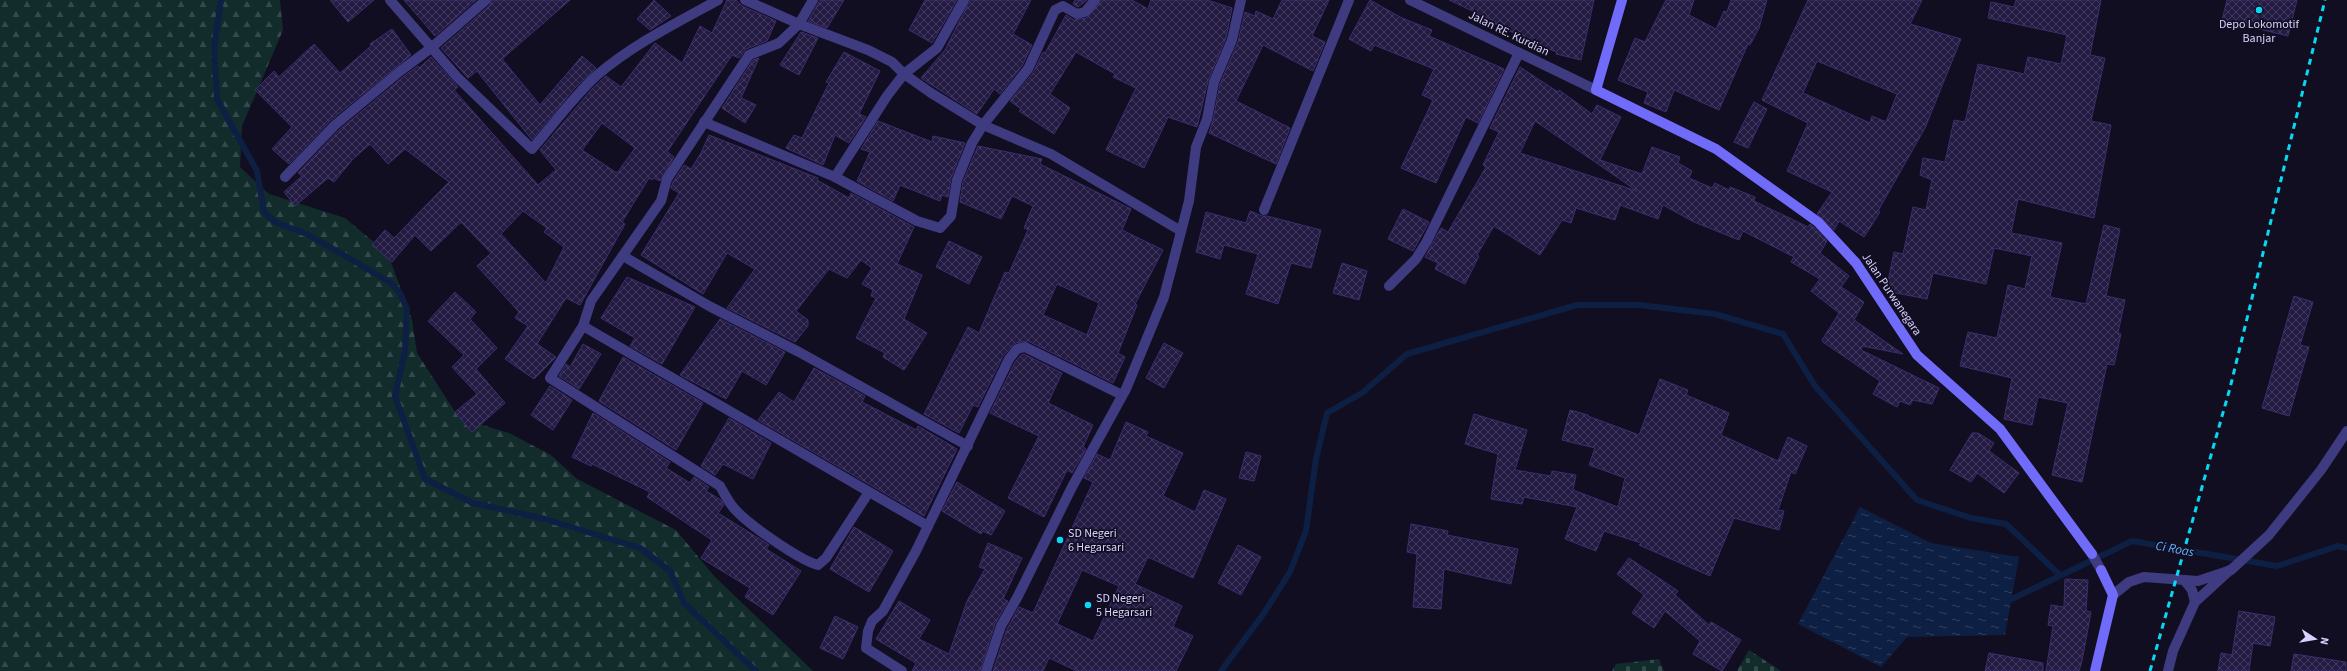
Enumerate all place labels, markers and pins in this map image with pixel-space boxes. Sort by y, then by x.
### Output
marker: Depo Lokomotif Banjar [2254,5,2264,15]
place label: Depo Lokomotif Banjar [2219,16,2300,47]
place label: SD Negeri 6 Hegarsari [1068,525,1124,556]
marker: SD Negeri 6 Hegarsari [1055,535,1065,545]
place label: SD Negeri 5 Hegarsari [1096,590,1152,621]
marker: SD Negeri 5 Hegarsari [1083,600,1093,610]

